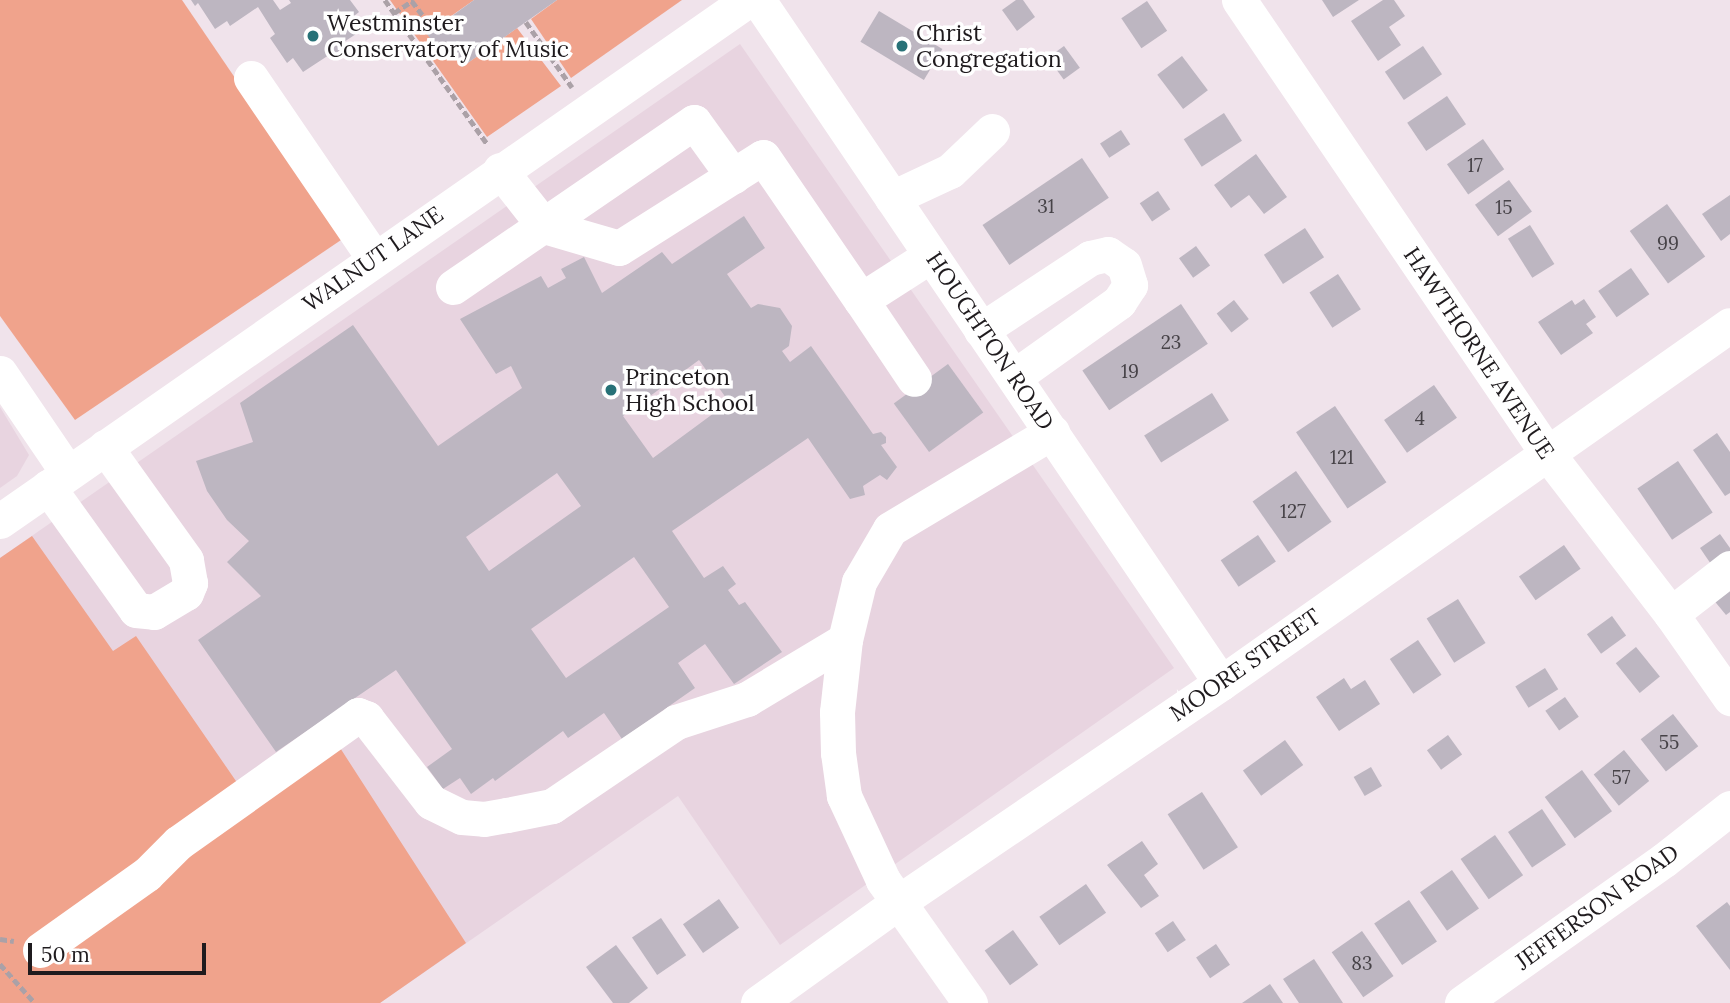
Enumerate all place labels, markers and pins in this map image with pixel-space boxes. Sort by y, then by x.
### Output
place label: Westminster Conservatory of Music [327,9,569,63]
place label: Christ Congregation [916,19,1062,73]
marker: Westminster Conservatory of Music [305,28,321,44]
marker: Christ Congregation [894,38,910,54]
place label: Princeton High School [625,363,755,417]
marker: Princeton High School [603,382,619,398]

